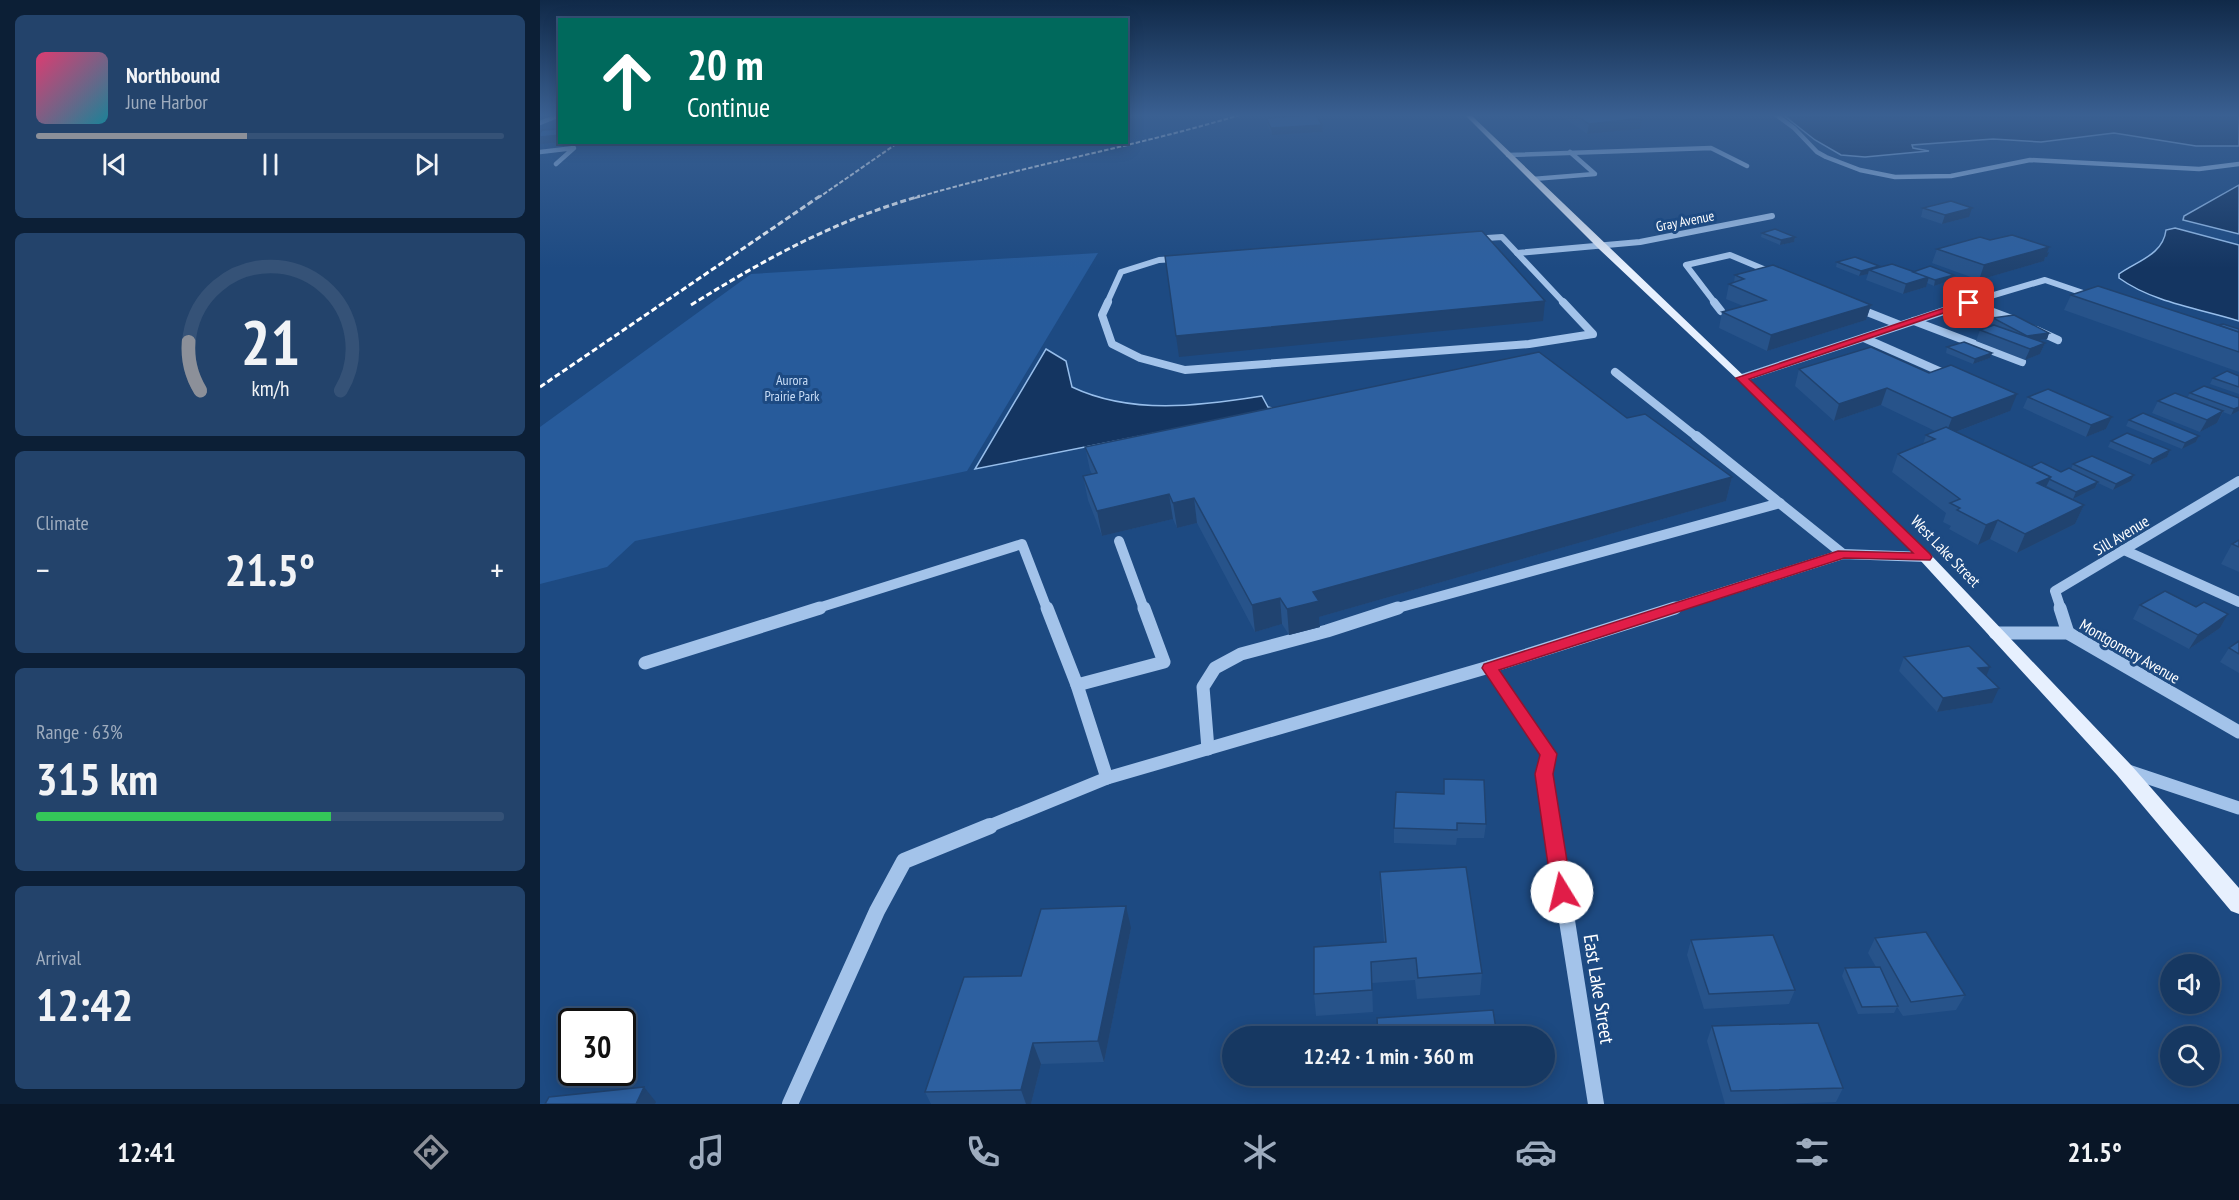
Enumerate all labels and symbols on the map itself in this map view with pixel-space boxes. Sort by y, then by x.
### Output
street label: Gray Avenue [1654,206,1716,235]
pin [1943,277,1994,328]
park label: Aurora Prairie Park [765,371,820,405]
street label: West Lake Street [1907,511,1986,591]
street label: Sill Avenue [2090,511,2152,559]
street label: Montgomery Avenue [2076,614,2184,688]
position arrow [1530,860,1594,924]
street label: East Lake Street [1578,932,1621,1046]
speed limit sign: 30 [558,1008,636,1086]

